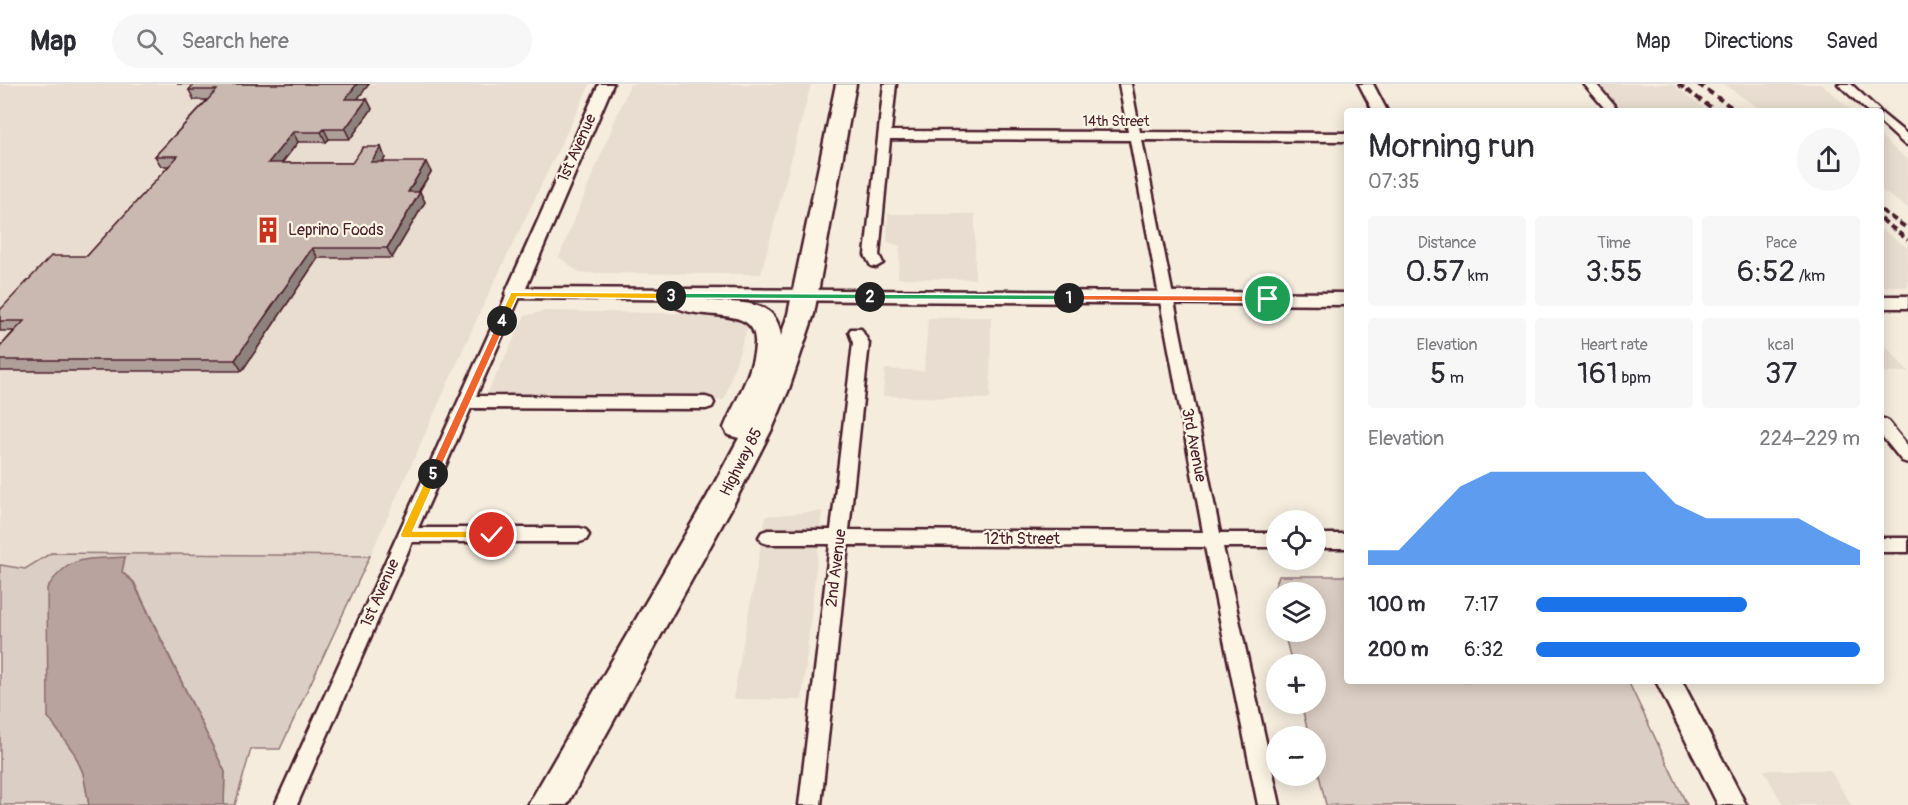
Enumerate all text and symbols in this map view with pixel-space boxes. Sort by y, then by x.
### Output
search box [112,14,532,68]
text: Map [30,24,76,59]
icon: search [133,25,166,58]
text: Search here [181,27,289,55]
text: Map [1636,28,1671,55]
text: Directions [1704,28,1793,55]
text: Saved [1826,28,1878,55]
street label: 1st Avenue [553,111,601,185]
street label: 14th Street [1083,113,1150,130]
text: Morning run [1368,126,1535,167]
button: share [1797,128,1860,191]
text: 07:35 [1368,169,1420,194]
building icon: Leprino Foods [253,215,283,245]
place label: Leprino Foods [288,220,383,240]
text: Distance [1418,233,1476,253]
text: Time [1597,233,1631,253]
text: Pace [1765,233,1797,253]
text: 0.57 [1405,253,1464,290]
text: 3:55 [1585,253,1643,290]
text: 6:52 [1737,253,1795,290]
text: km [1464,266,1489,286]
text: /km [1795,266,1825,286]
pin [1242,273,1293,324]
pin: 3 [656,281,686,311]
pin: 2 [855,282,885,312]
icon: arrive [1251,282,1284,315]
pin: 1 [1054,283,1084,313]
text: 3 [667,286,675,306]
text: 2 [866,287,874,307]
text: 1 [1066,288,1072,308]
pin: 4 [487,306,517,336]
text: 4 [497,311,507,331]
text: Elevation [1417,335,1477,355]
text: Heart rate [1580,335,1648,355]
text: kcal [1768,335,1794,355]
text: 5 [1430,355,1446,392]
text: 161 [1577,355,1618,392]
text: 37 [1765,355,1797,392]
text: m [1446,368,1464,388]
text: bpm [1618,368,1651,388]
street label: 3rd Avenue [1177,406,1211,484]
street label: Highway 85 [715,425,767,499]
text: Elevation [1368,426,1444,451]
text: 224–229 m [1760,426,1860,451]
pin: 5 [418,459,448,489]
text: 5 [429,464,437,484]
pin [466,509,517,560]
map controls [1266,510,1326,786]
button: locate [1266,510,1326,570]
icon: check [475,518,508,551]
street label: 2nd Avenue [821,528,851,608]
street label: 12th Street [984,529,1061,549]
street label: 1st Avenue [356,556,404,630]
button: layers [1266,582,1326,642]
text: 100 m [1368,592,1425,617]
text: 7:17 [1464,592,1498,617]
text: 200 m [1368,637,1429,662]
text: 6:32 [1464,637,1503,662]
button: + [1266,654,1326,714]
button: − [1266,726,1326,786]

